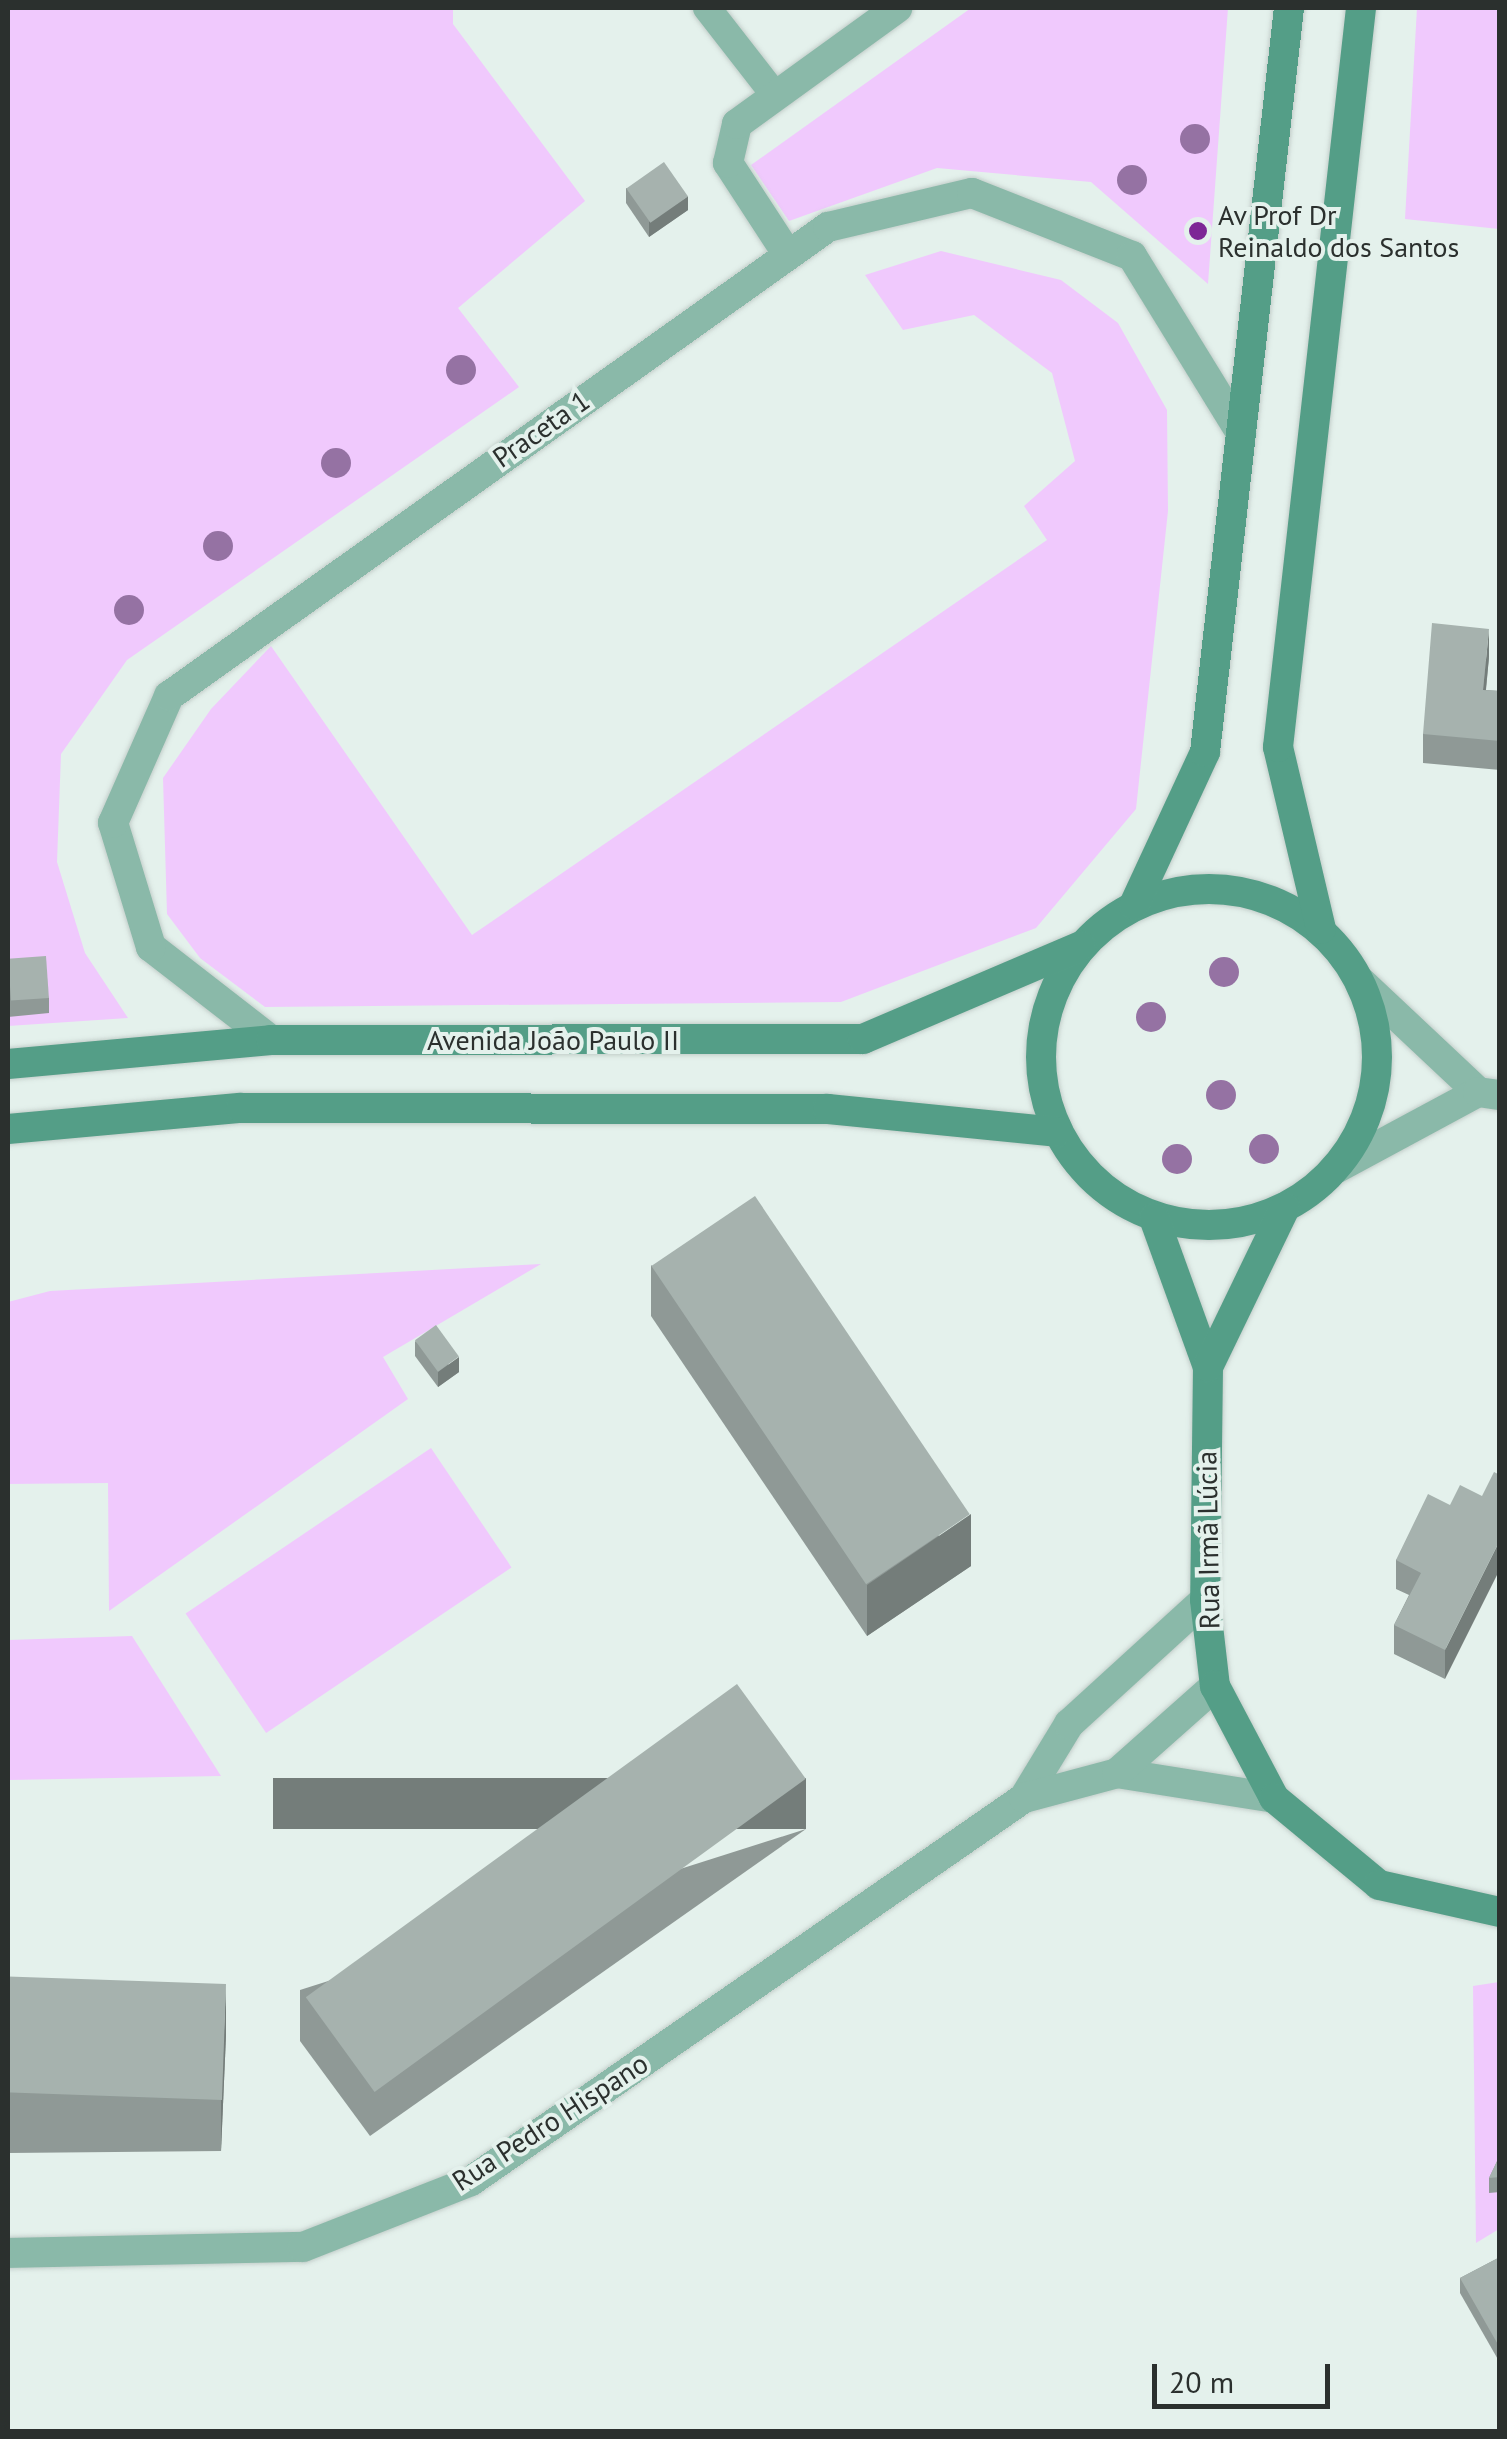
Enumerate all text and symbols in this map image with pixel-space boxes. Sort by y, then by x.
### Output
place label: Av Prof Dr Reinaldo dos Santos [1218,198,1459,264]
marker: Av Prof Dr Reinaldo dos Santos [1187,220,1209,242]
street label: Praceta 1 [486,384,596,474]
street label: Avenida João Paulo II [427,1023,679,1057]
street label: Rua Irmã Lúcia [1190,1451,1226,1629]
street label: Rua Pedro Hispano [446,2046,654,2198]
scale bar [1157,2344,1334,2406]
text: 20 m [1169,2362,1234,2401]

